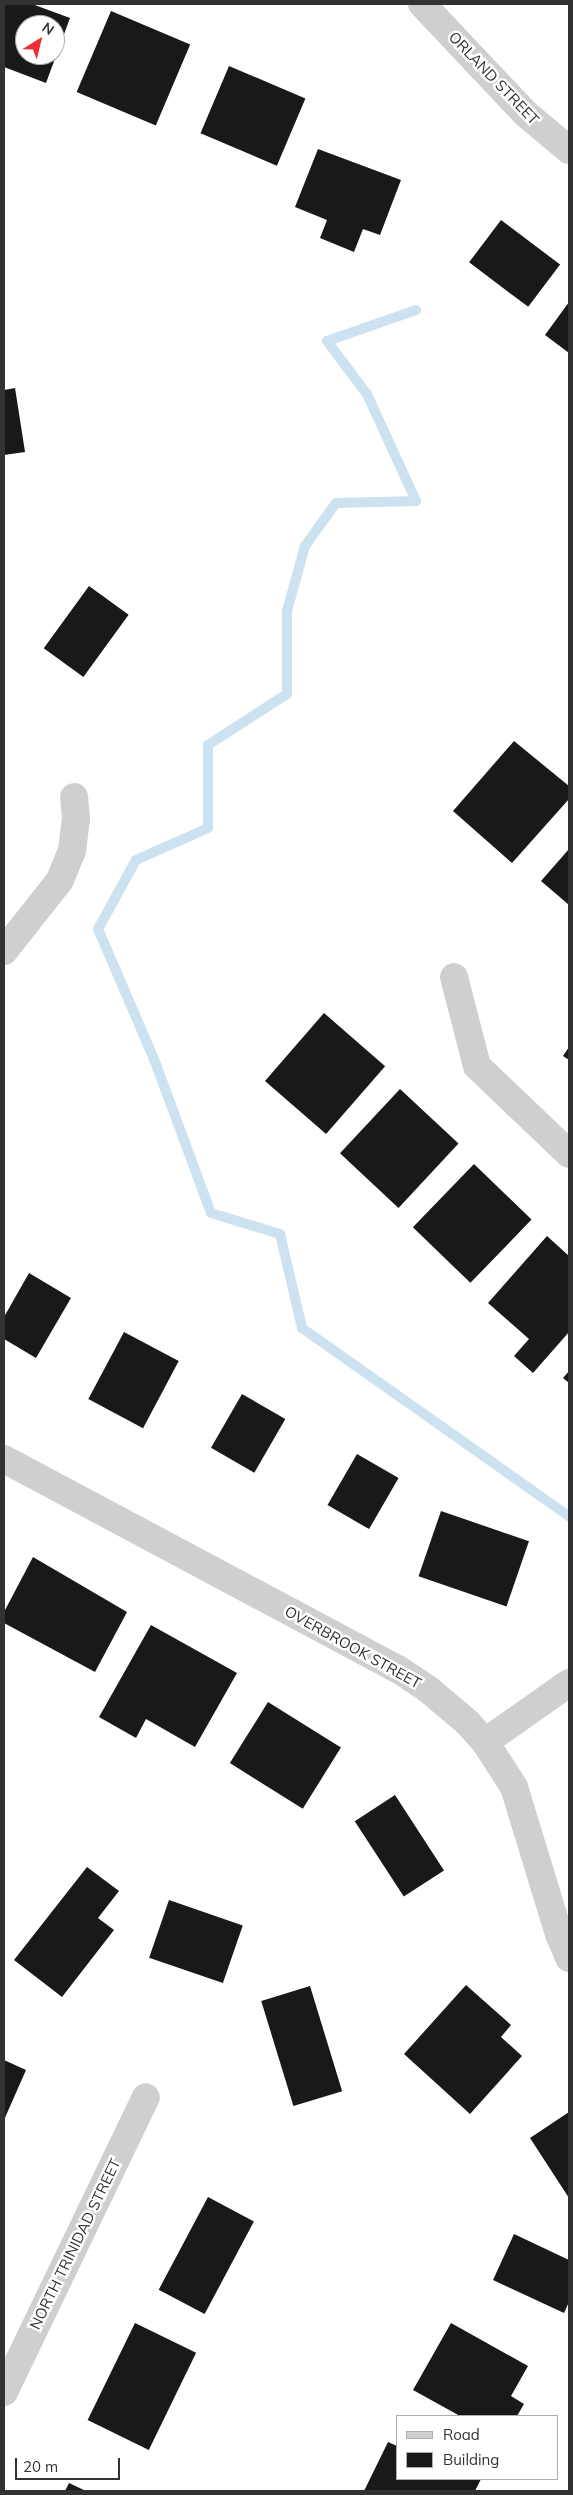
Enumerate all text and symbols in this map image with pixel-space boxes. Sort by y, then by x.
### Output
north arrow [15,15,65,65]
text: N [39,18,58,39]
street label: ORLAND STREET [445,28,543,128]
street label: OVERBROOK STREET [282,1602,424,1692]
street label: NORTH TRINIDAD STREET [26,2156,124,2332]
legend [396,2415,558,2480]
text: Road [443,2425,480,2444]
scale bar [18,2448,122,2480]
text: Building [443,2450,499,2469]
text: 20 m [23,2457,58,2476]

